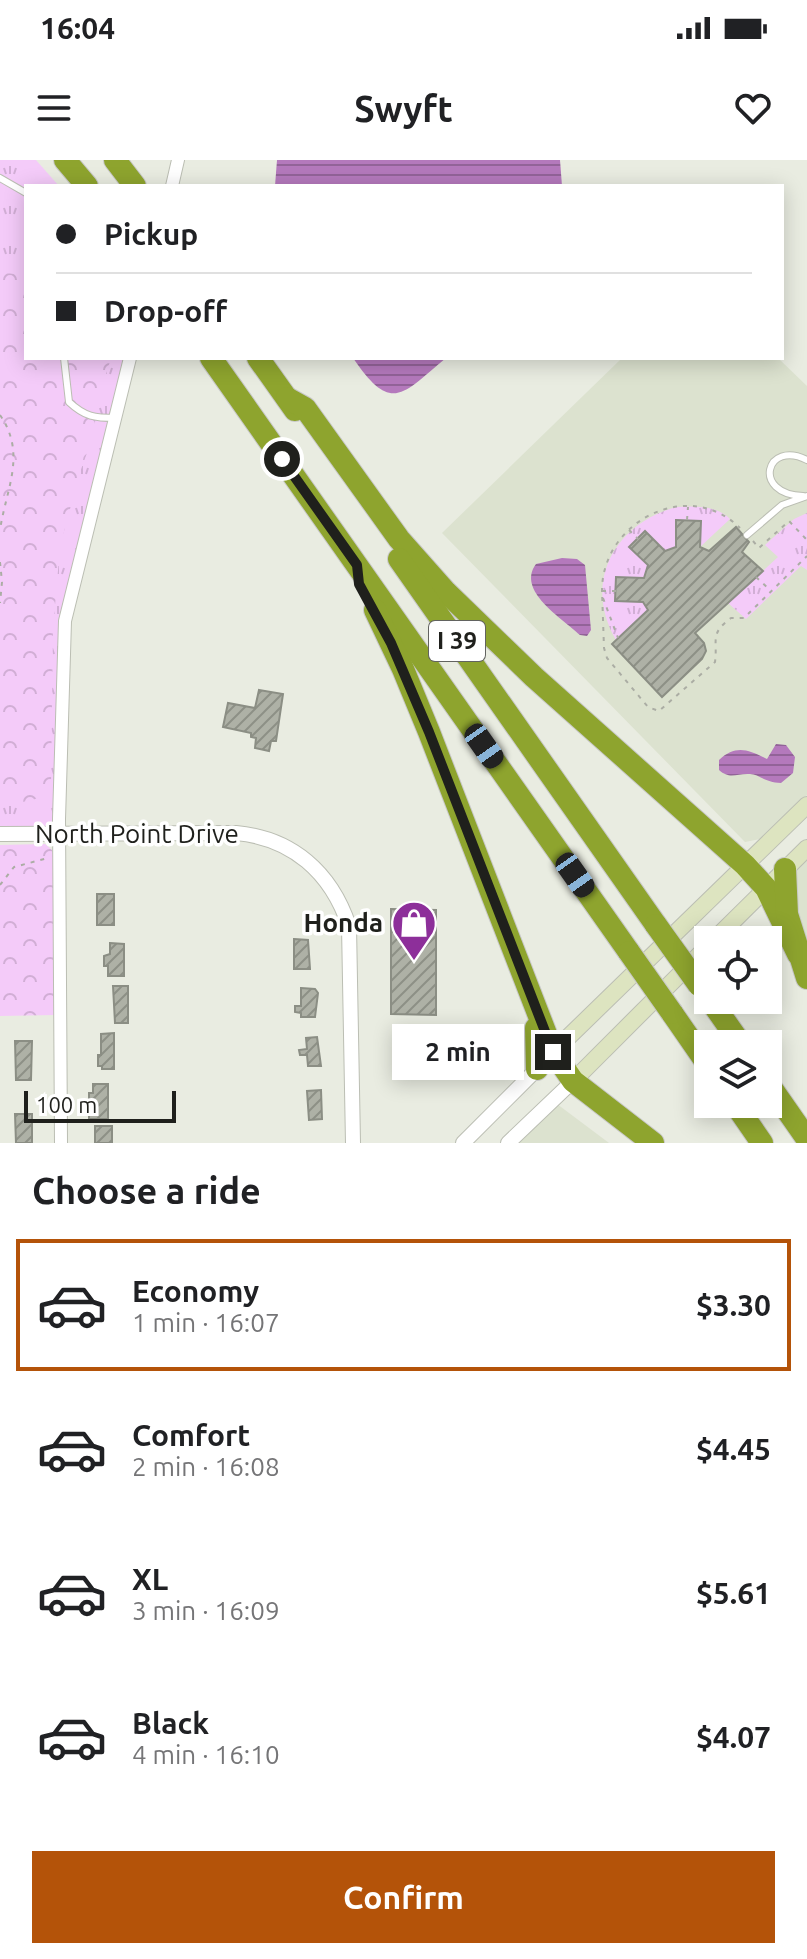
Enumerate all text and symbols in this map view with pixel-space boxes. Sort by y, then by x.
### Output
text: 16:04 [40,11,115,45]
icon: menu [32,86,76,130]
icon: heart [731,86,775,130]
text: Swyft [354,88,453,129]
text: Pickup [104,217,198,251]
text: Drop-off [104,294,227,328]
route start [264,441,300,477]
road number: I 39 [429,621,485,661]
car [460,719,508,773]
street label: North Point Drive [35,819,239,848]
car [551,848,599,902]
shop icon: Honda [390,899,438,962]
place label: Honda [304,908,383,937]
map controls [694,926,782,1118]
button: locate [694,926,782,1014]
callout: 2 min [393,1024,525,1080]
button: layers [694,1030,782,1118]
route end [535,1034,571,1070]
text: 2 min [425,1037,491,1066]
scale bar [24,1087,176,1123]
text: 100 m [36,1092,97,1117]
text: Choose a ride [32,1170,261,1211]
icon: car [36,1269,108,1341]
text: Economy [132,1274,259,1308]
text: $3.30 [696,1288,771,1322]
text: 1 min · 16:07 [132,1308,280,1337]
icon: car [36,1413,108,1485]
text: Comfort [132,1418,250,1452]
text: $4.45 [696,1432,771,1466]
text: 2 min · 16:08 [132,1452,280,1481]
icon: car [36,1557,108,1629]
text: XL [132,1562,168,1596]
text: $5.61 [696,1576,771,1610]
text: 3 min · 16:09 [132,1596,280,1625]
icon: car [36,1701,108,1773]
text: Black [132,1706,209,1740]
text: $4.07 [696,1720,771,1754]
text: 4 min · 16:10 [132,1740,280,1769]
button: Confirm [32,1851,775,1943]

